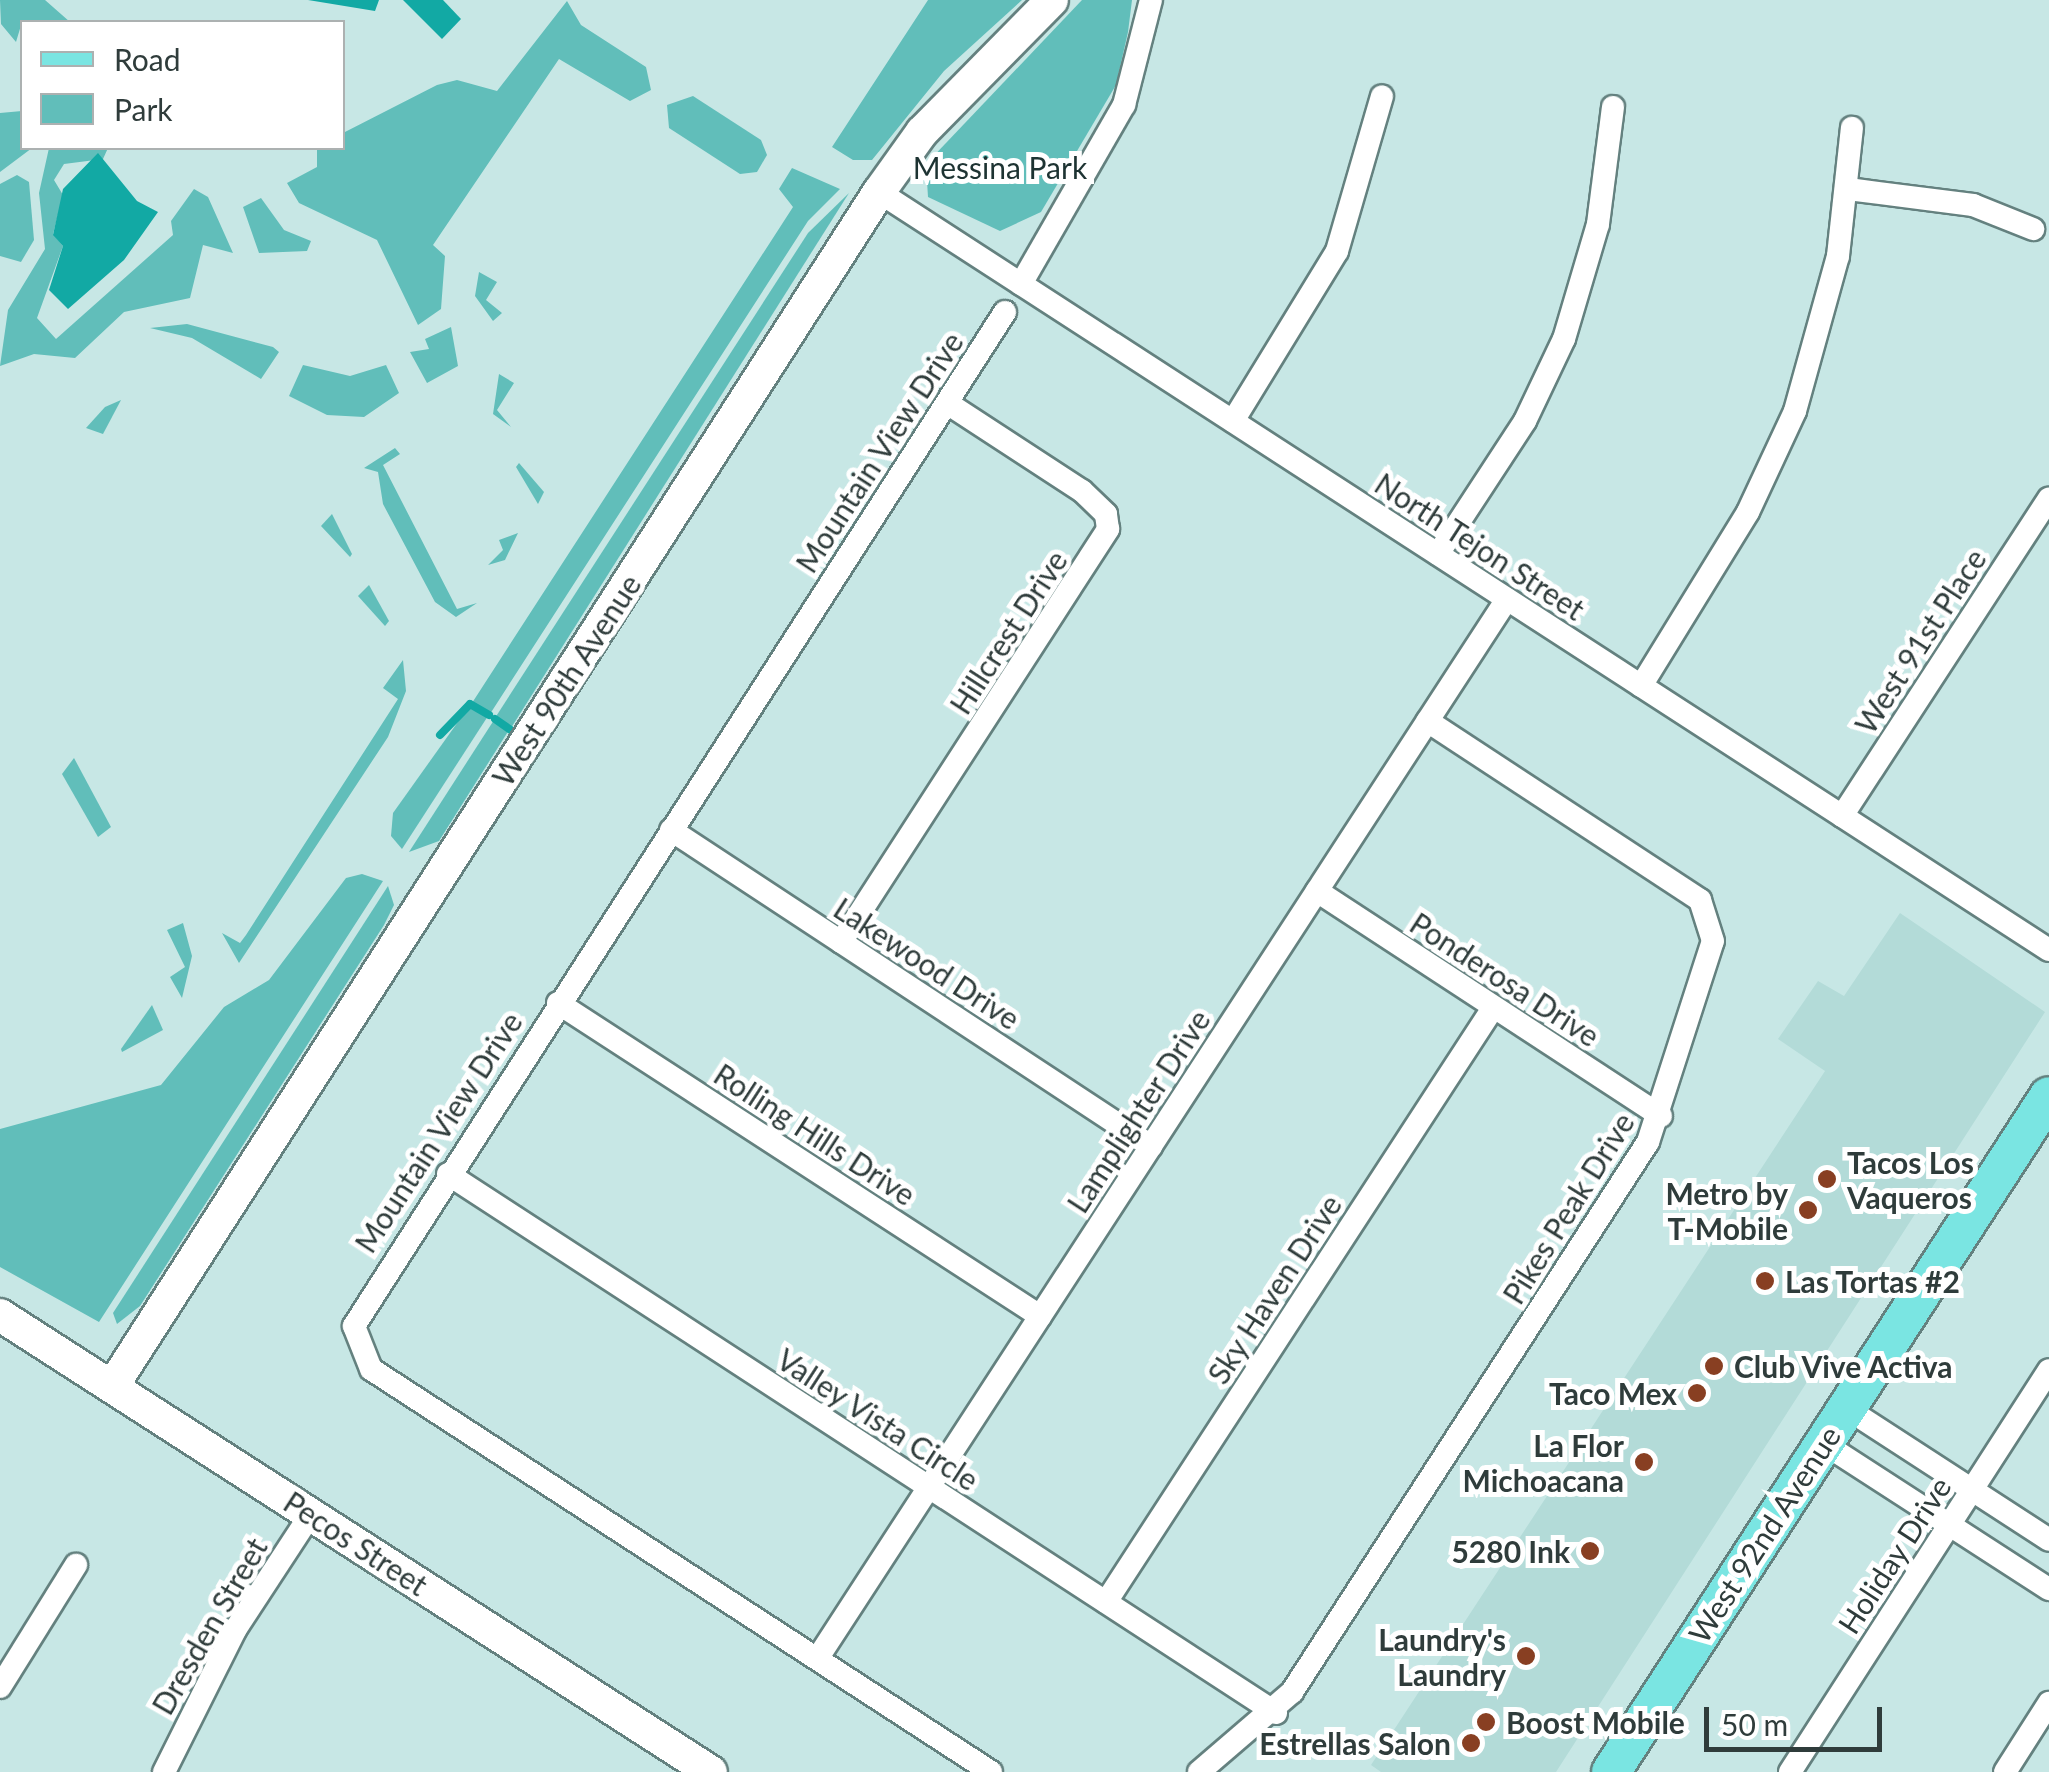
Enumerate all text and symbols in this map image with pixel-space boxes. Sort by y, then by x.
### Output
legend [20,20,345,150]
text: Road [114,41,181,77]
text: Park [114,91,173,127]
park label: Messina Park [913,149,1087,185]
street label: Mountain View Drive [787,324,971,580]
street label: North Tejon Street [1368,465,1592,627]
street label: West 91st Place [1847,542,1993,740]
street label: Hillcrest Drive [942,544,1074,720]
street label: West 90th Avenue [484,567,648,793]
street label: Lakewood Drive [828,890,1026,1036]
street label: Ponderosa Drive [1404,905,1606,1053]
street label: Lamplighter Drive [1059,1003,1217,1219]
street label: Mountain View Drive [346,1004,530,1260]
street label: Rolling Hills Drive [708,1056,922,1212]
street label: Pikes Peak Drive [1495,1106,1641,1310]
place label: Tacos Los Vaqueros [1847,1144,1974,1214]
marker: Tacos Los Vaqueros [1816,1168,1838,1190]
place label: Metro by T-Mobile [1665,1175,1788,1246]
street label: Sky Haven Drive [1199,1188,1349,1390]
marker: Metro by T-Mobile [1797,1199,1819,1221]
place label: Las Tortas #2 [1785,1263,1961,1299]
marker: Las Tortas #2 [1754,1270,1776,1292]
street label: Valley Vista Circle [770,1340,986,1498]
place label: Club Vive Activa [1734,1348,1955,1384]
marker: Club Vive Activa [1703,1355,1725,1377]
place label: Taco Mex [1549,1375,1677,1411]
marker: Taco Mex [1686,1382,1708,1404]
street label: West 92nd Avenue [1680,1419,1848,1649]
place label: La Flor Michoacana [1463,1427,1624,1498]
marker: La Flor Michoacana [1633,1451,1655,1473]
street label: Holiday Drive [1830,1470,1958,1640]
street label: Pecos Street [278,1483,434,1603]
street label: Dresden Street [144,1531,274,1721]
place label: 5280 Ink [1451,1533,1570,1569]
marker: 5280 Ink [1579,1540,1601,1562]
place label: Laundry's Laundry [1378,1621,1506,1692]
marker: Laundry's Laundry [1515,1645,1537,1667]
scale bar [1709,1687,1886,1749]
place label: Boost Mobile [1506,1704,1685,1740]
text: 50 m [1721,1706,1788,1742]
marker: Boost Mobile [1475,1711,1497,1733]
place label: Estrellas Salon [1259,1725,1451,1761]
marker: Estrellas Salon [1460,1732,1482,1754]

